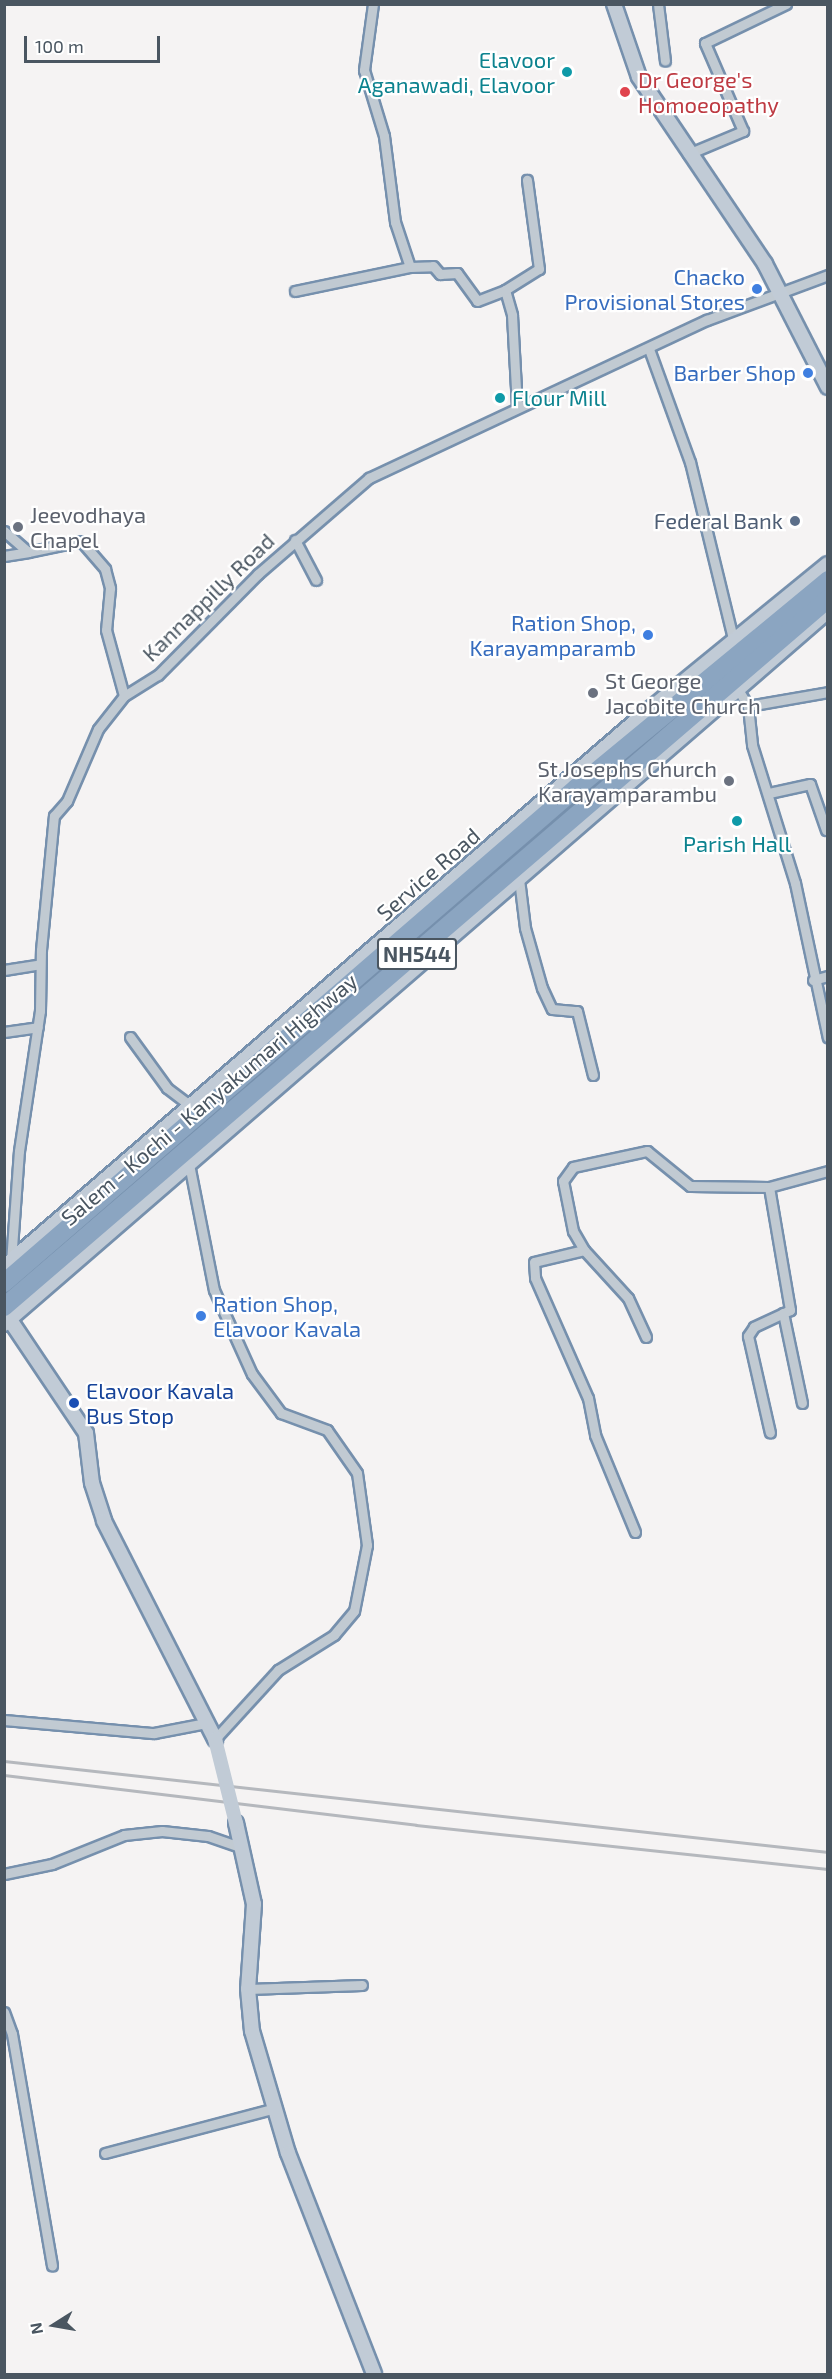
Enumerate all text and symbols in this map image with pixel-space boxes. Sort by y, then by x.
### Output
scale bar [27,24,164,62]
text: 100 m [35,35,84,57]
place label: Elavoor Aganawadi, Elavoor [358,46,555,98]
marker: Elavoor Aganawadi, Elavoor [560,65,574,79]
place label: Dr George's Homoeopathy [638,66,779,118]
marker: Dr George's Homoeopathy [616,83,634,101]
place label: Chacko Provisional Stores [564,263,745,314]
marker: Chacko Provisional Stores [750,282,764,296]
place label: Barber Shop [673,360,796,386]
marker: Barber Shop [801,366,815,380]
place label: Flour Mill [512,385,607,411]
marker: Flour Mill [493,391,507,405]
place label: Jeevodhaya Chapel [30,501,146,552]
place label: Federal Bank [653,508,783,534]
marker: Federal Bank [788,514,802,528]
marker: Jeevodhaya Chapel [11,520,25,534]
street label: Kannappilly Road [136,527,280,667]
place label: Ration Shop, Karayamparamb [470,609,636,660]
marker: Ration Shop, Karayamparamb [641,628,655,642]
place label: St George Jacobite Church [605,667,761,718]
marker: St George Jacobite Church [586,686,600,700]
place label: St Josephs Church Karayamparambu [537,755,717,806]
marker: St Josephs Church Karayamparambu [722,774,736,788]
marker: Parish Hall [730,814,744,828]
street label: Service Road [371,822,485,926]
place label: Parish Hall [683,831,791,857]
road number: NH544 [376,936,458,972]
street label: Salem - Kochi - Kanyakumari Highway [56,967,362,1231]
place label: Ration Shop, Elavoor Kavala [213,1290,361,1342]
marker: Ration Shop, Elavoor Kavala [194,1309,208,1323]
place label: Elavoor Kavala Bus Stop [86,1377,234,1428]
marker: Elavoor Kavala Bus Stop [67,1396,81,1410]
north arrow [24,2295,84,2355]
text: N [25,2321,46,2336]

